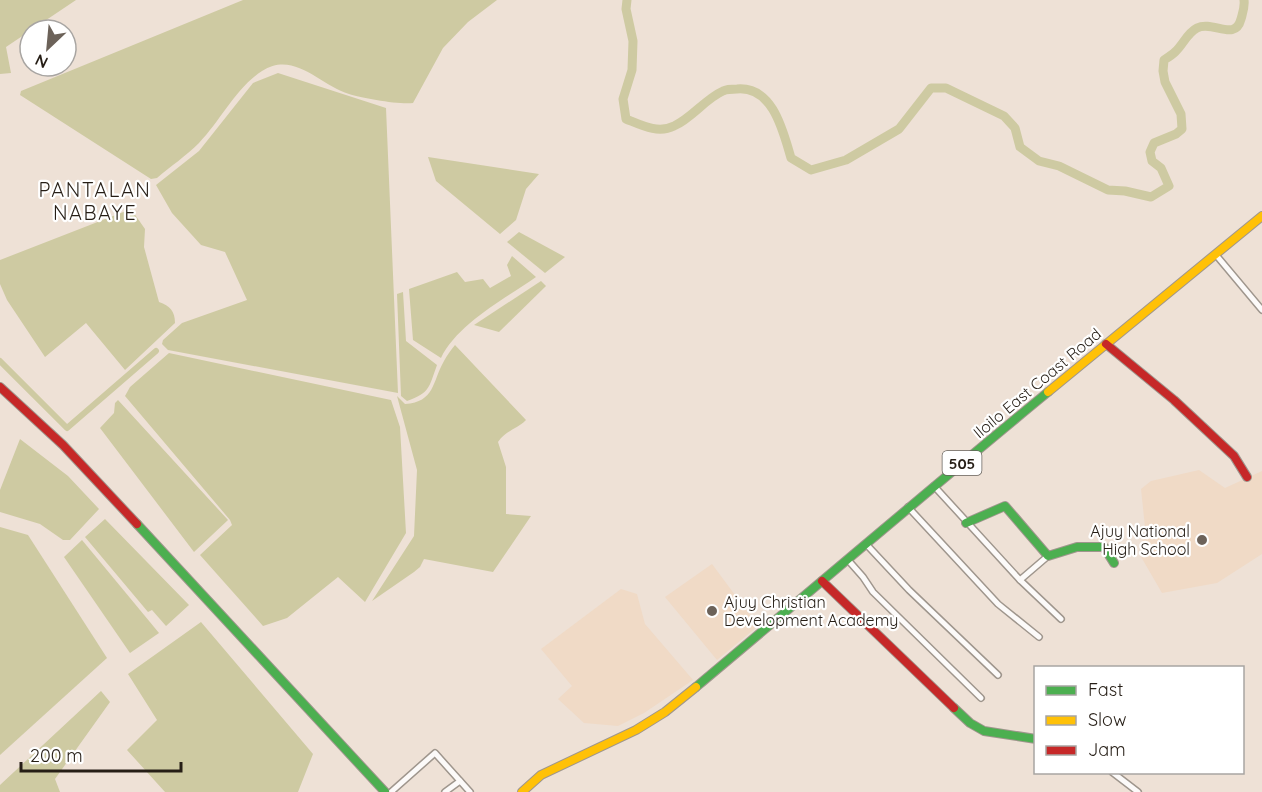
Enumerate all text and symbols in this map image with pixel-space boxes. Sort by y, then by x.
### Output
north arrow [18,18,78,78]
text: N [32,50,51,73]
district label: PANTALAN NABAYE [39,177,151,225]
street label: Iloilo East Coast Road [969,324,1105,442]
road number: 505 [942,451,982,475]
place label: Ajuy National High School [1090,521,1190,559]
marker: Ajuy National High School [1195,533,1209,547]
place label: Ajuy Christian Development Academy [724,592,898,630]
marker: Ajuy Christian Development Academy [705,604,719,618]
legend [1034,666,1244,774]
text: Fast [1088,678,1123,701]
text: Slow [1088,708,1126,731]
scale bar [21,735,182,773]
text: Jam [1088,738,1126,761]
text: 200 m [30,744,83,767]

